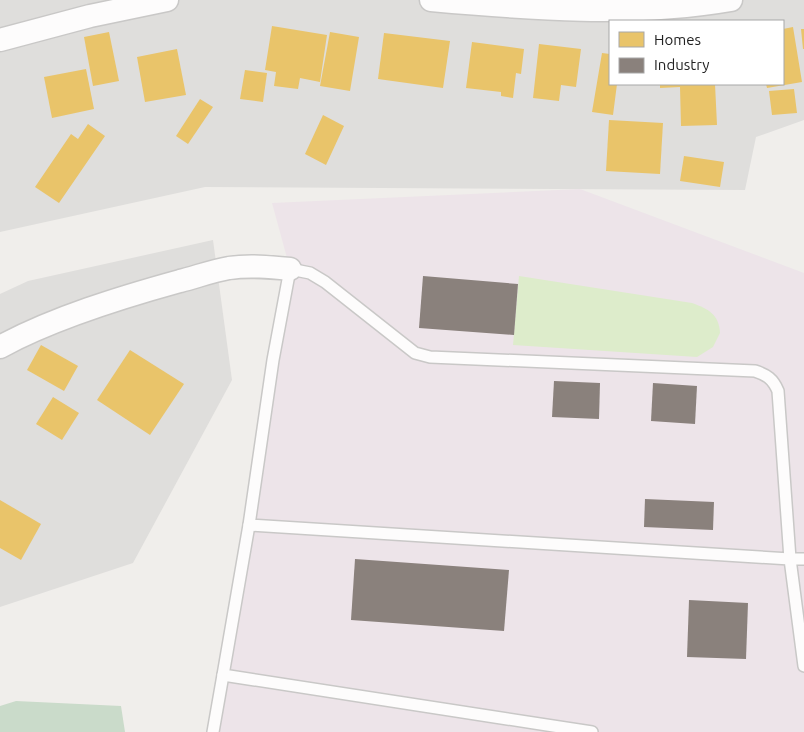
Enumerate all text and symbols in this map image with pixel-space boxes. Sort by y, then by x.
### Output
legend [609,20,784,85]
text: Homes [654,31,701,48]
text: Industry [654,56,709,73]

